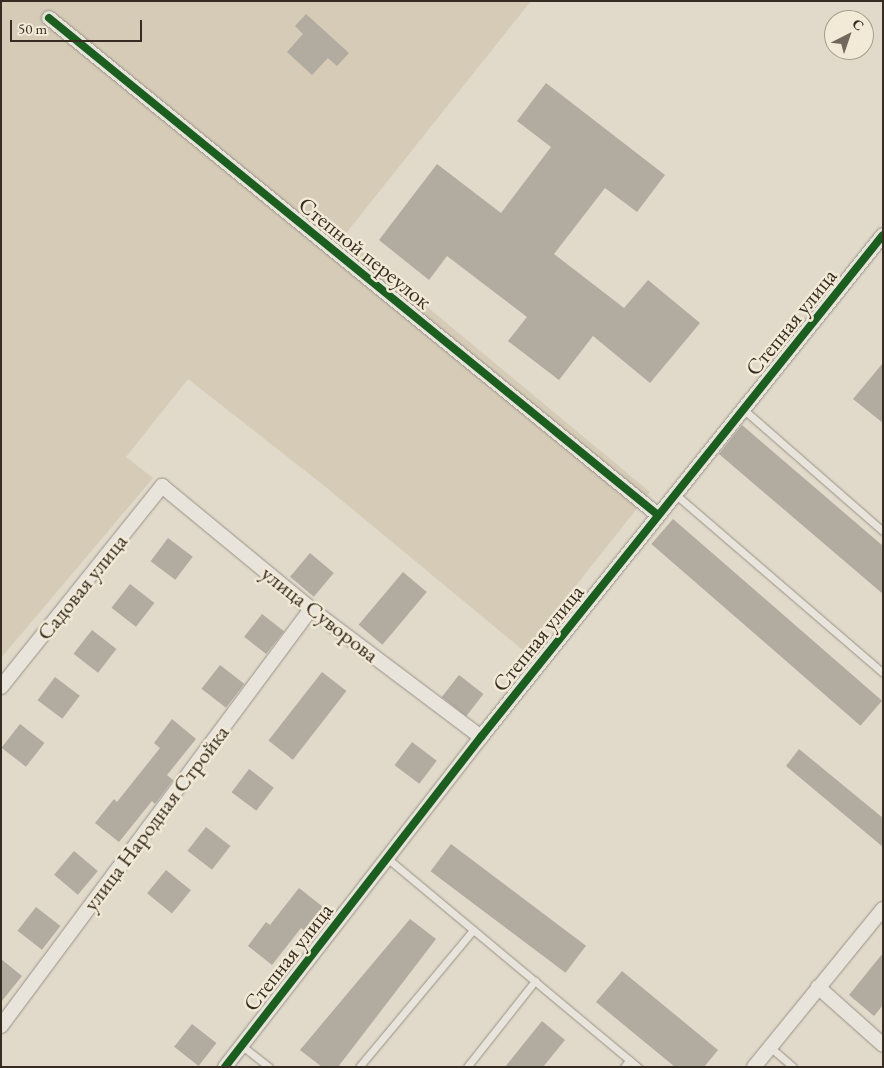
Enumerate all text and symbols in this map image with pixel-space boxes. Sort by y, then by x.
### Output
scale bar [12,10,145,42]
north arrow [824,10,874,60]
text: С [849,14,868,34]
text: 50 m [18,19,47,38]
street label: Степной переулок [293,191,437,315]
street label: Степная улица [740,263,842,381]
street label: Садовая улица [31,529,133,645]
street label: улица Суворова [256,560,384,668]
street label: Степная улица [487,579,589,697]
street label: улица Народная Стройка [77,720,235,916]
street label: Степная улица [238,898,338,1016]

